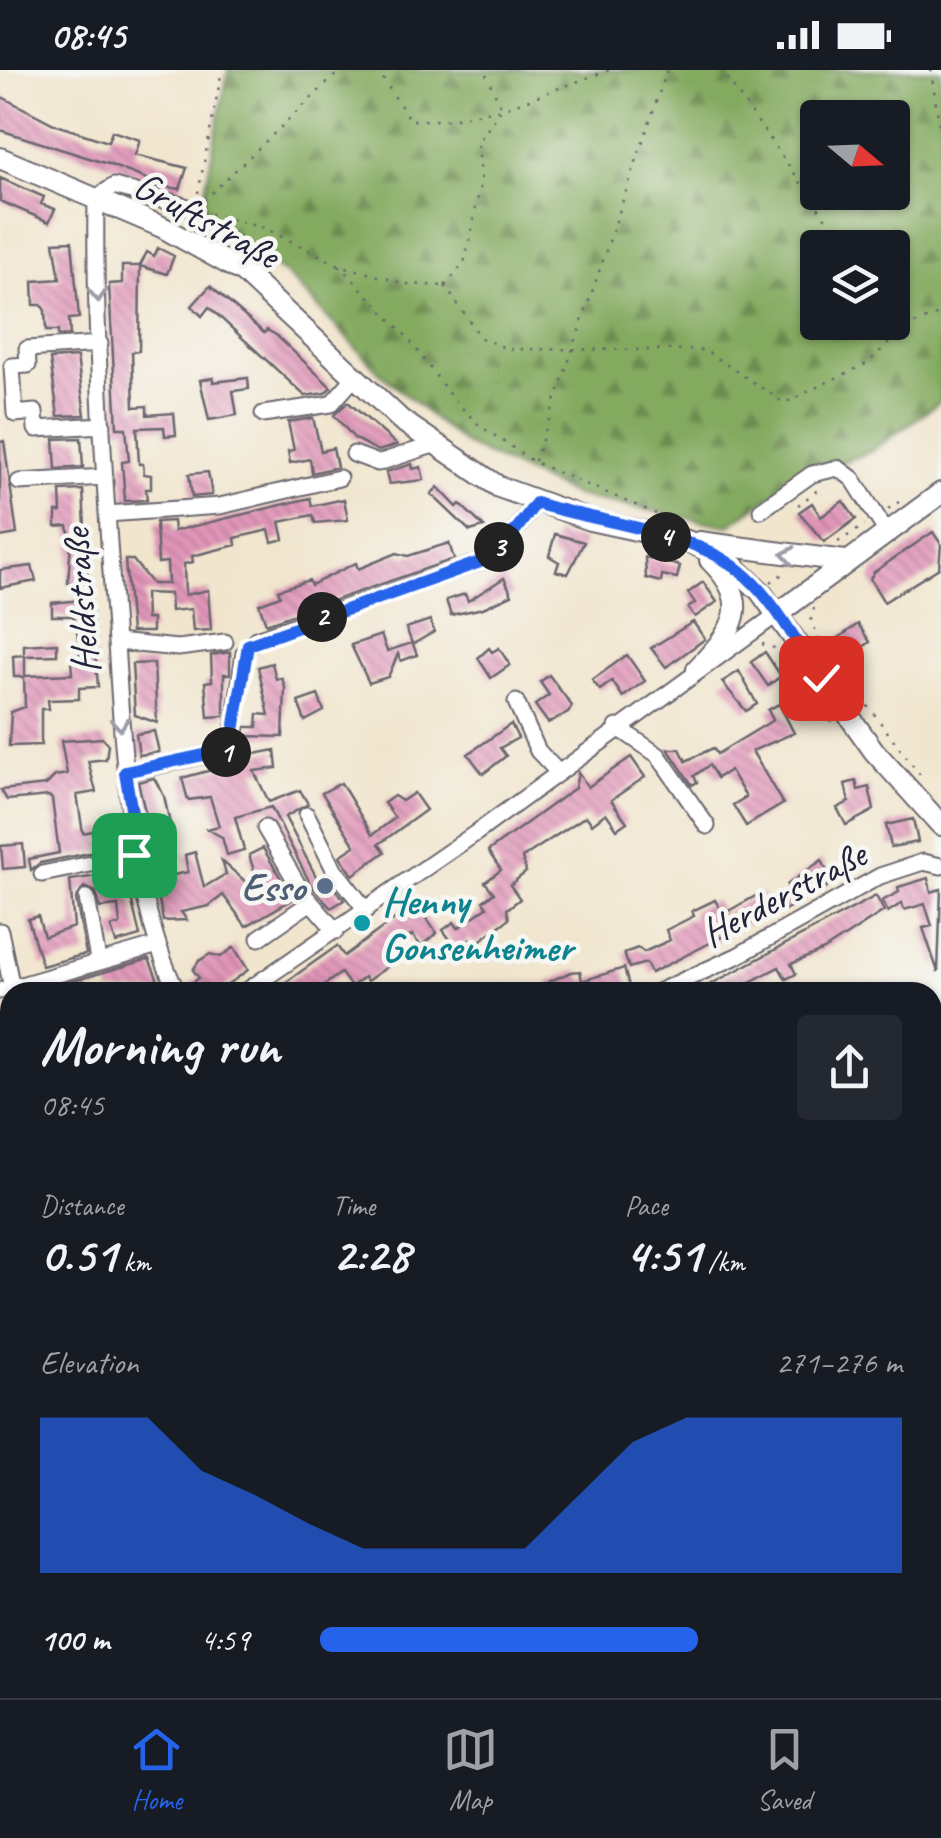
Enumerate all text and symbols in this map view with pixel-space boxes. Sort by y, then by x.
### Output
text: 08:45 [50,12,125,59]
north arrow [800,100,910,210]
map controls [800,100,910,340]
street label: Gruftstraße [125,160,290,282]
button: layers [800,230,910,340]
one-way arrow [87,288,108,304]
pin: 4 [641,512,691,562]
text: 4 [660,519,672,554]
pin: 3 [474,522,524,572]
street label: Heldstraße [51,524,111,675]
text: 3 [493,529,505,564]
one-way arrow [780,545,796,566]
pin: 2 [297,592,347,642]
text: 2 [316,599,328,634]
pin [779,636,864,721]
icon: check [794,651,849,706]
one-way arrow [109,717,131,733]
pin: 1 [201,727,251,777]
text: 1 [220,734,232,769]
pin [92,813,177,898]
icon: arrive [107,828,162,883]
street label: Herderstraße [692,828,877,958]
place label: Esso [241,862,308,912]
marker: Esso [314,875,336,897]
place label: Henny Gonsenheimer [382,876,577,972]
marker: Henny Gonsenheimer [351,912,373,934]
text: Morning run [40,1011,280,1081]
button: share [797,1015,902,1120]
text: 08:45 [40,1084,104,1125]
text: Distance [40,1188,124,1223]
text: Time [332,1188,375,1223]
text: Pace [625,1188,668,1223]
text: 0.51 [40,1223,117,1286]
text: 2:28 [332,1223,410,1286]
text: 4:51 [625,1223,701,1286]
text: km [117,1244,151,1279]
text: /km [701,1244,745,1279]
text: Elevation [40,1342,138,1383]
text: 271–276 m [776,1342,902,1383]
text: 100 m [40,1619,109,1660]
text: 4:59 [200,1619,250,1660]
tab: Home [129,1722,184,1817]
tab: Map [443,1722,498,1817]
tab: Saved [757,1722,812,1817]

